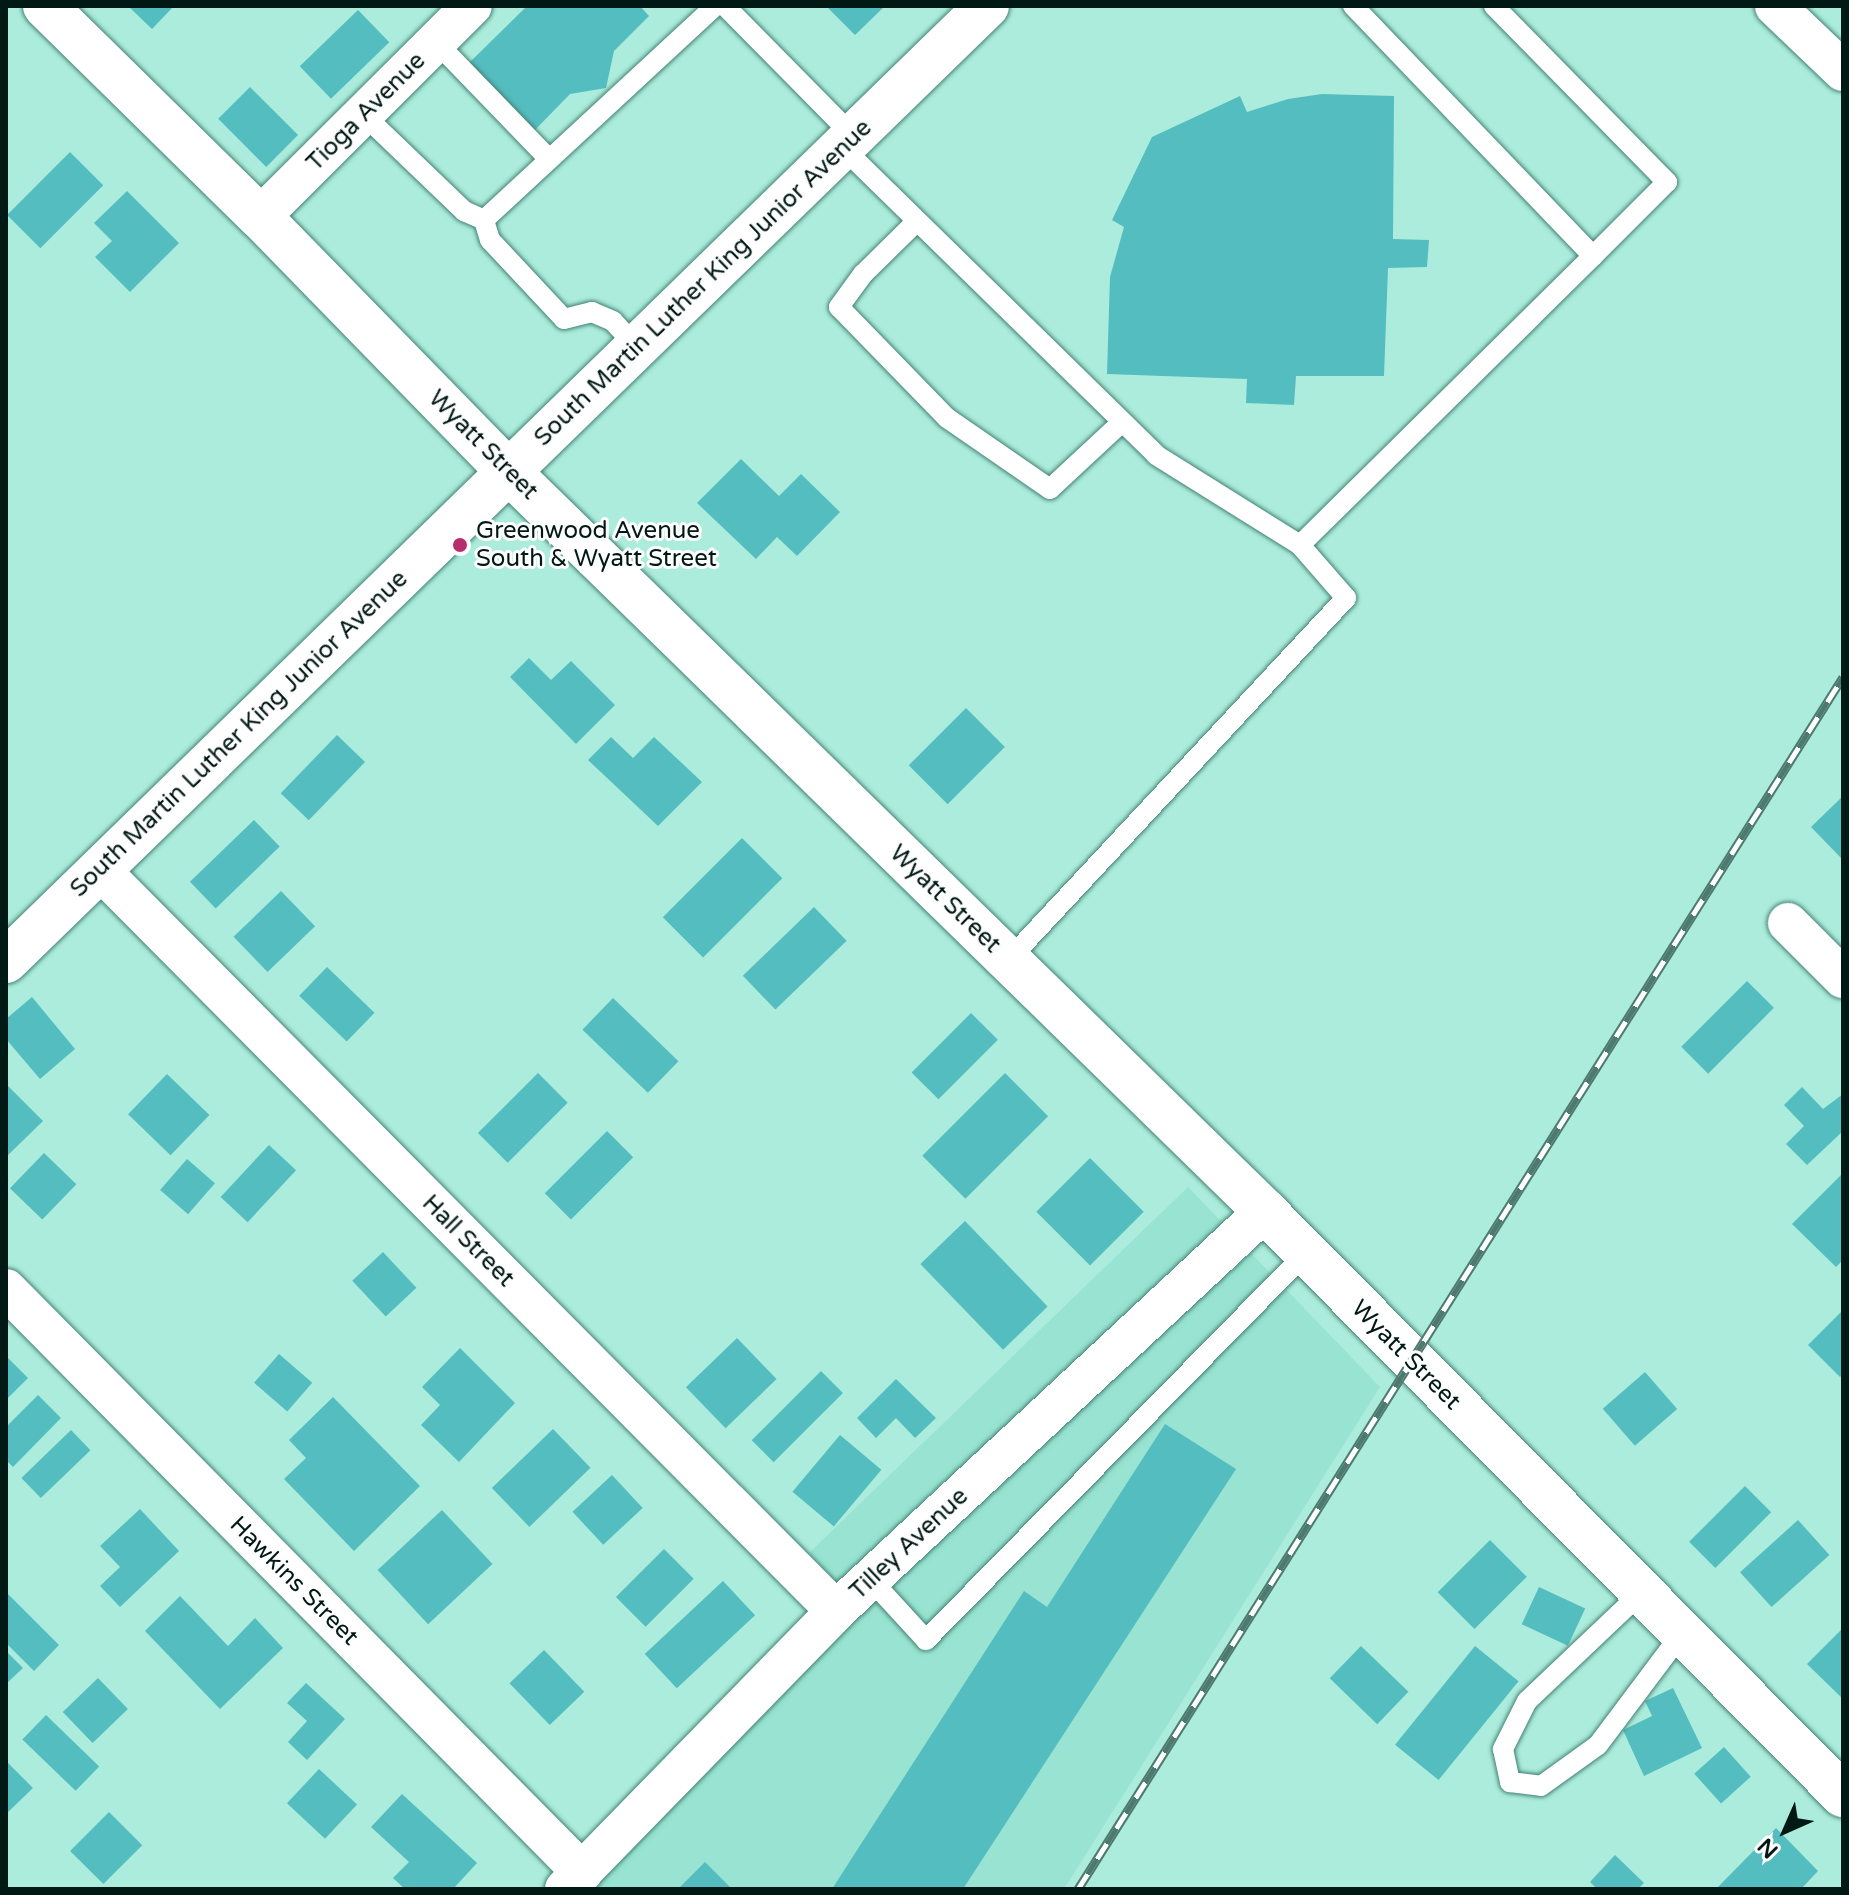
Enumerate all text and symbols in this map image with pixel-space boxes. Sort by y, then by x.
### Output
street label: Tioga Avenue [301,47,431,177]
street label: South Martin Luther King Junior Avenue [528,114,878,452]
street label: Wyatt Street [422,384,544,506]
place label: Greenwood Avenue South & Wyatt Street [476,517,717,573]
marker: Greenwood Avenue South & Wyatt Street [451,536,469,554]
street label: South Martin Luther King Junior Avenue [64,565,414,903]
street label: Wyatt Street [884,839,1006,959]
street label: Hall Street [416,1189,520,1293]
street label: Wyatt Street [1345,1294,1467,1416]
street label: Tilley Avenue [844,1482,974,1606]
street label: Hawkins Street [224,1511,364,1651]
north arrow [1745,1791,1825,1871]
text: N [1753,1833,1783,1863]

